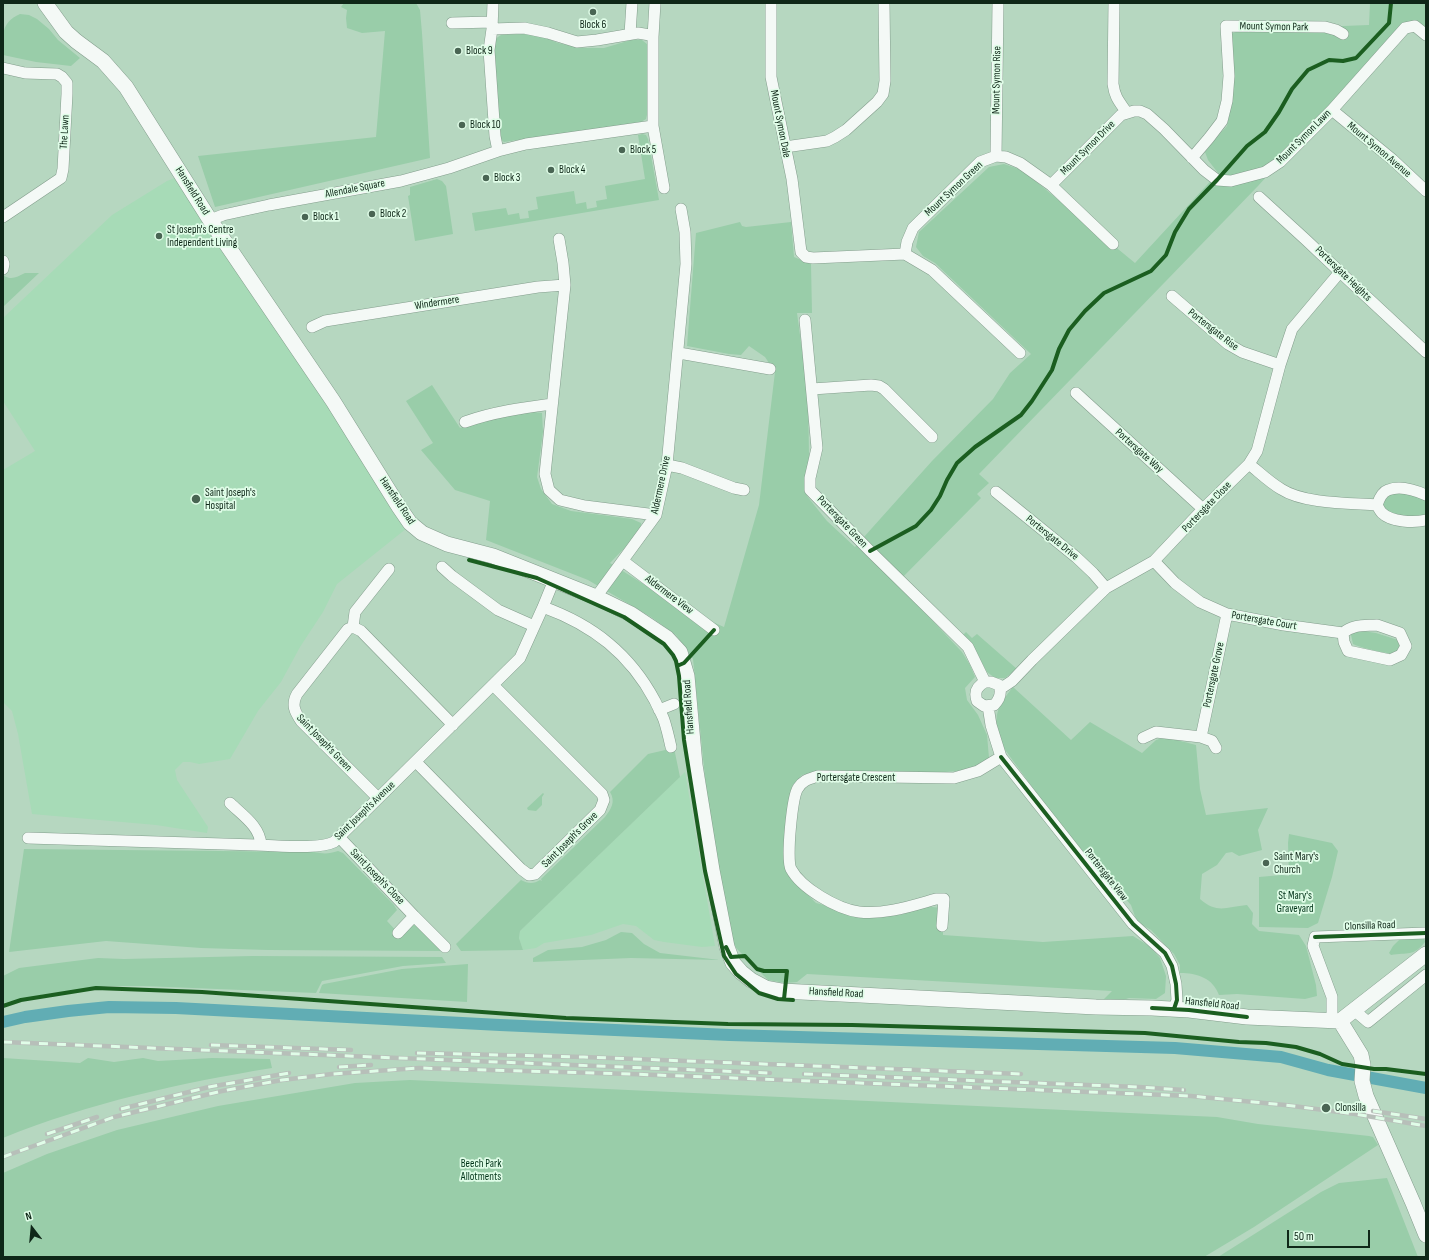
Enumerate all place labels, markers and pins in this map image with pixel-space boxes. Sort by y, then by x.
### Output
marker: Block 6 [588,7,598,17]
place label: Block 6 [580,18,606,32]
place label: Block 9 [466,44,493,58]
marker: Block 9 [453,46,463,56]
place label: Block 10 [470,118,501,132]
marker: Block 10 [457,120,467,130]
place label: Block 5 [630,143,656,157]
marker: Block 5 [617,145,627,155]
place label: Block 4 [559,163,585,177]
marker: Block 4 [546,165,556,175]
place label: Block 3 [494,171,520,185]
marker: Block 3 [481,173,491,183]
place label: Block 2 [380,207,406,221]
marker: Block 2 [367,209,377,219]
place label: Block 1 [313,210,339,224]
marker: Block 1 [300,212,310,222]
place label: St Joseph's Centre Independent Living [167,223,237,249]
marker: St Joseph's Centre Independent Living [154,231,164,241]
place label: Saint Joseph's Hospital [205,486,256,512]
marker: Saint Joseph's Hospital [190,493,202,505]
place label: Saint Mary's Church [1274,850,1319,876]
marker: Saint Mary's Church [1261,858,1271,868]
place label: Clonsilla [1335,1101,1366,1115]
marker: Clonsilla [1320,1102,1332,1114]

